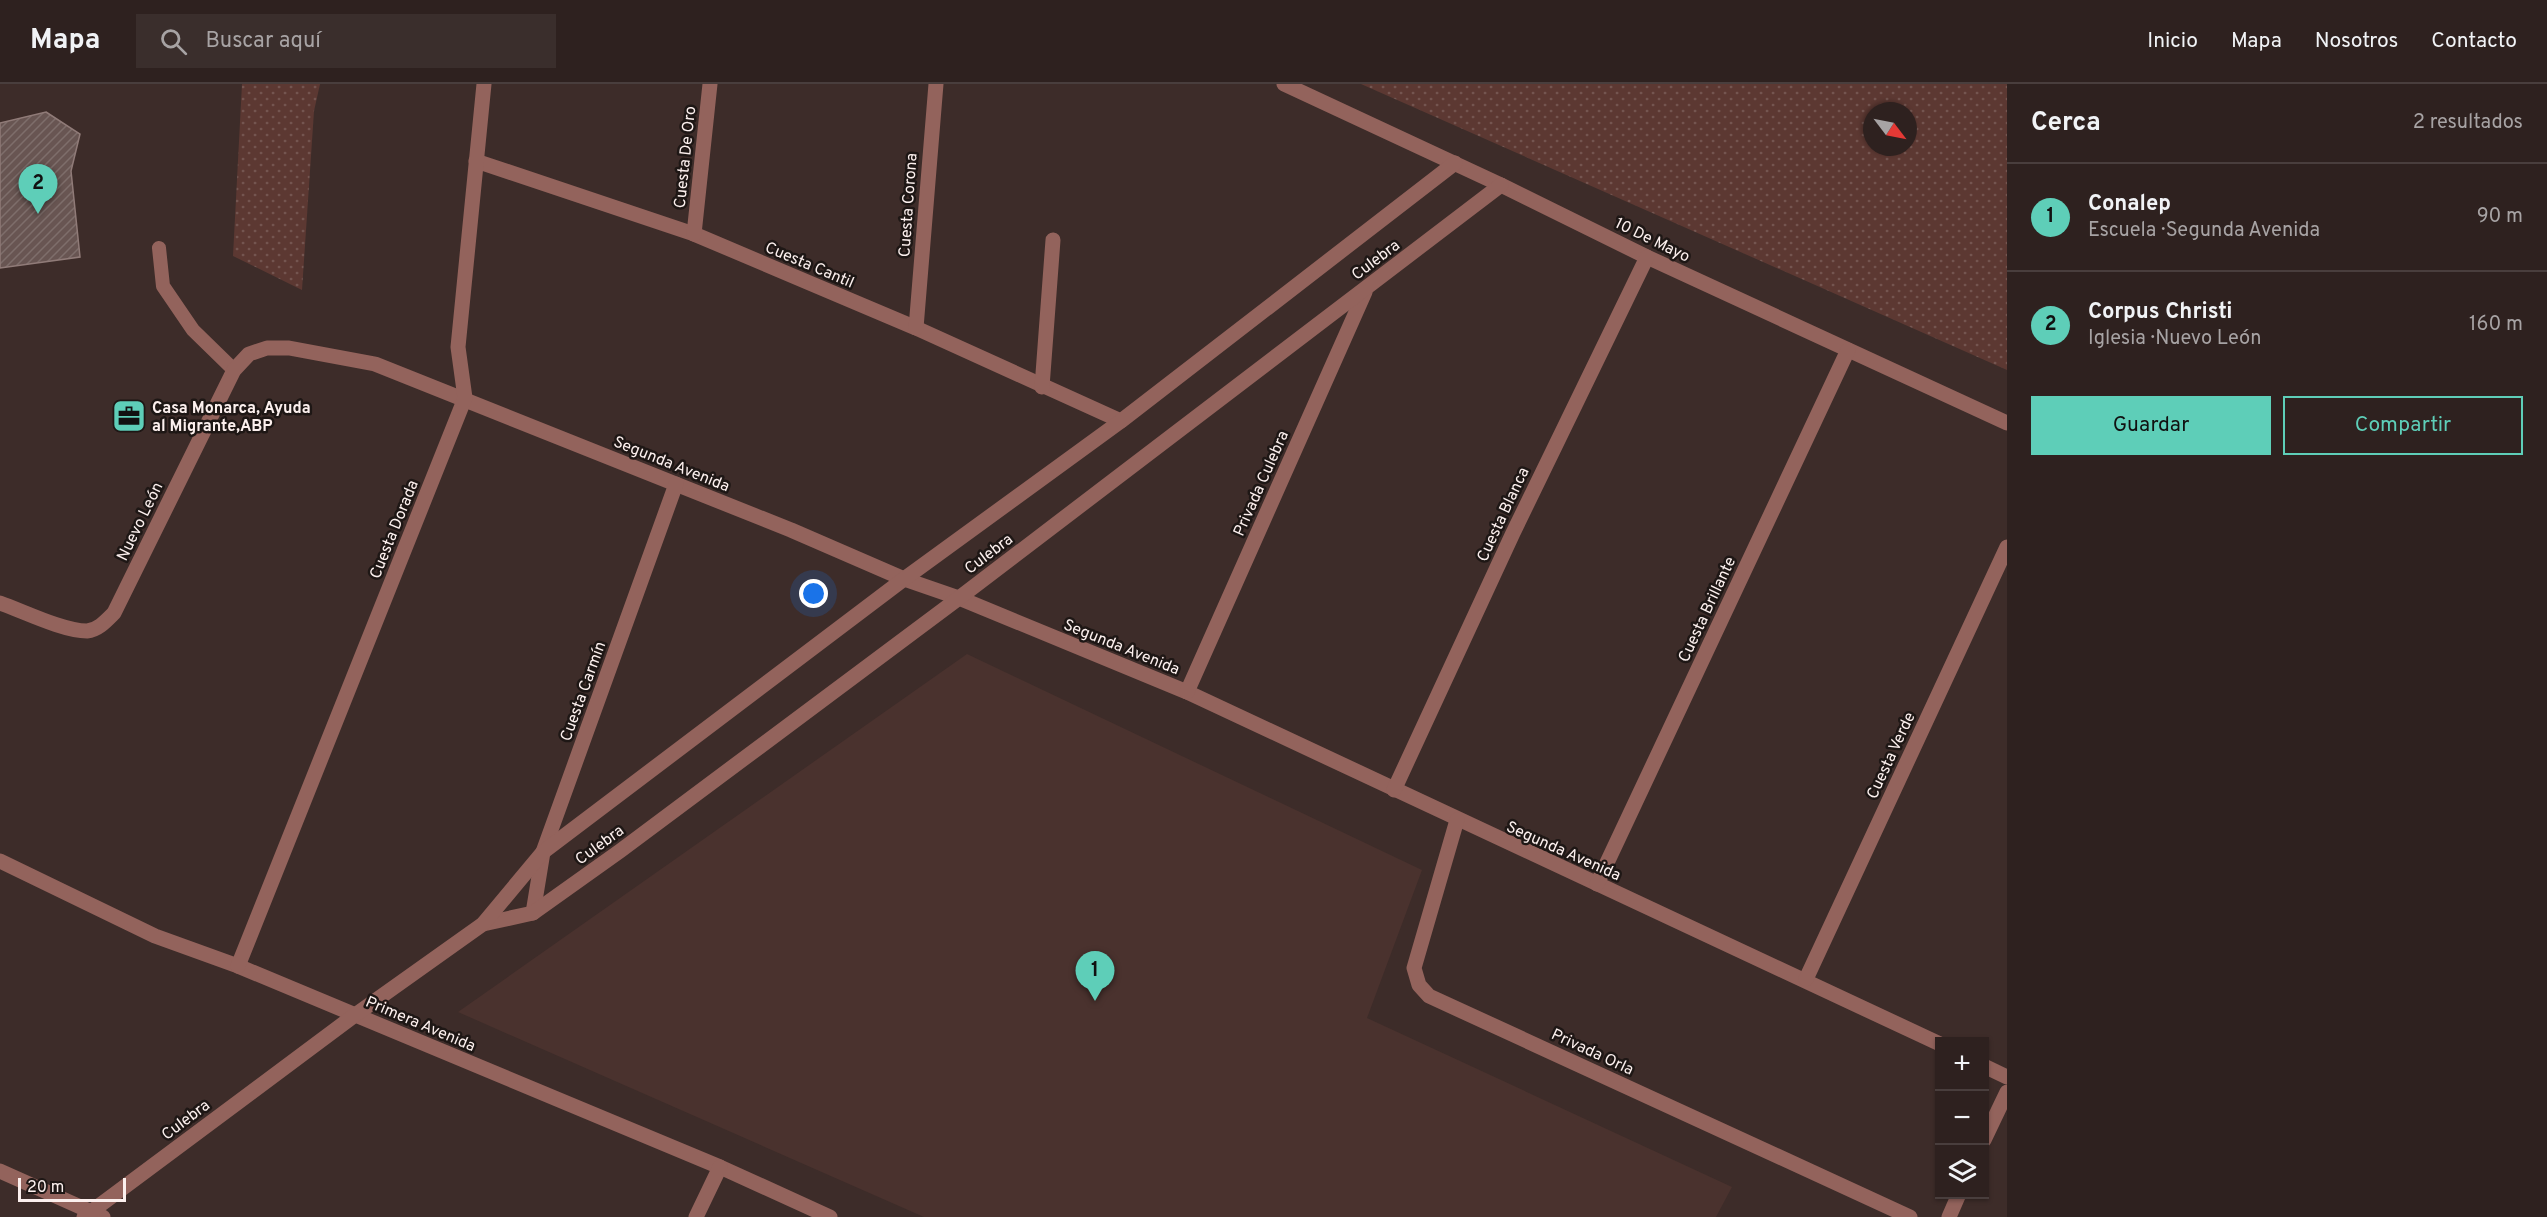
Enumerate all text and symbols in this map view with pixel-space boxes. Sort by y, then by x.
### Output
search box [136,14,556,68]
text: Mapa [30,23,100,59]
icon: search [157,25,190,58]
text: Buscar aquí [205,28,321,55]
text: Inicio [2147,28,2198,55]
text: Mapa [2231,28,2282,55]
text: Nosotros [2315,28,2398,55]
text: Contacto [2431,28,2517,55]
north arrow [1863,102,1917,156]
street label: Cuesta De Oro [671,105,701,209]
text: Cerca [2031,107,2101,140]
text: 2 resultados [2413,110,2523,136]
street label: Cuesta Corona [895,152,923,258]
pin: 2 [18,164,57,214]
text: Conalep [2088,191,2171,218]
text: 1 [2047,204,2055,230]
text: 90 m [2477,204,2523,230]
street label: 10 De Mayo [1611,214,1693,268]
text: Escuela · Segunda Avenida [2088,218,2320,244]
street label: Culebra [1348,236,1404,285]
street label: Cuesta Cantil [762,238,857,294]
text: Corpus Christi [2088,299,2233,326]
text: 2 [2044,312,2057,338]
text: 160 m [2469,312,2523,338]
text: Iglesia · Nuevo León [2088,326,2262,352]
button: Guardar [2031,396,2271,455]
button: Compartir [2283,396,2523,455]
office icon: Casa Monarca, Ayuda al Migrante,ABP [111,398,147,434]
place label: Casa Monarca, Ayuda al Migrante,ABP [152,399,311,437]
street label: Privada Culebra [1230,428,1294,540]
street label: Segunda Avenida [610,432,732,497]
street label: Cuesta Blanca [1473,464,1534,565]
street label: Cuesta Dorada [366,477,424,582]
street label: Nuevo León [113,479,168,565]
street label: Culebra [961,530,1017,579]
street label: Cuesta Brillante [1675,554,1741,666]
your location [799,579,828,608]
street label: Segunda Avenida [1060,615,1182,680]
street label: Cuesta Carmín [557,639,611,744]
street label: Cuesta Verde [1863,709,1921,802]
street label: Segunda Avenida [1503,818,1624,886]
street label: Culebra [572,821,628,870]
pin: 1 [1076,952,1114,1001]
street label: Primera Avenida [362,993,478,1057]
street label: Privada Orla [1548,1025,1636,1081]
map controls [1935,1037,1989,1199]
button: + [1935,1037,1989,1091]
button: − [1935,1091,1989,1145]
street label: Culebra [158,1096,214,1145]
button: layers [1935,1145,1989,1199]
scale bar [18,1175,126,1202]
text: 20 m [27,1178,64,1198]

